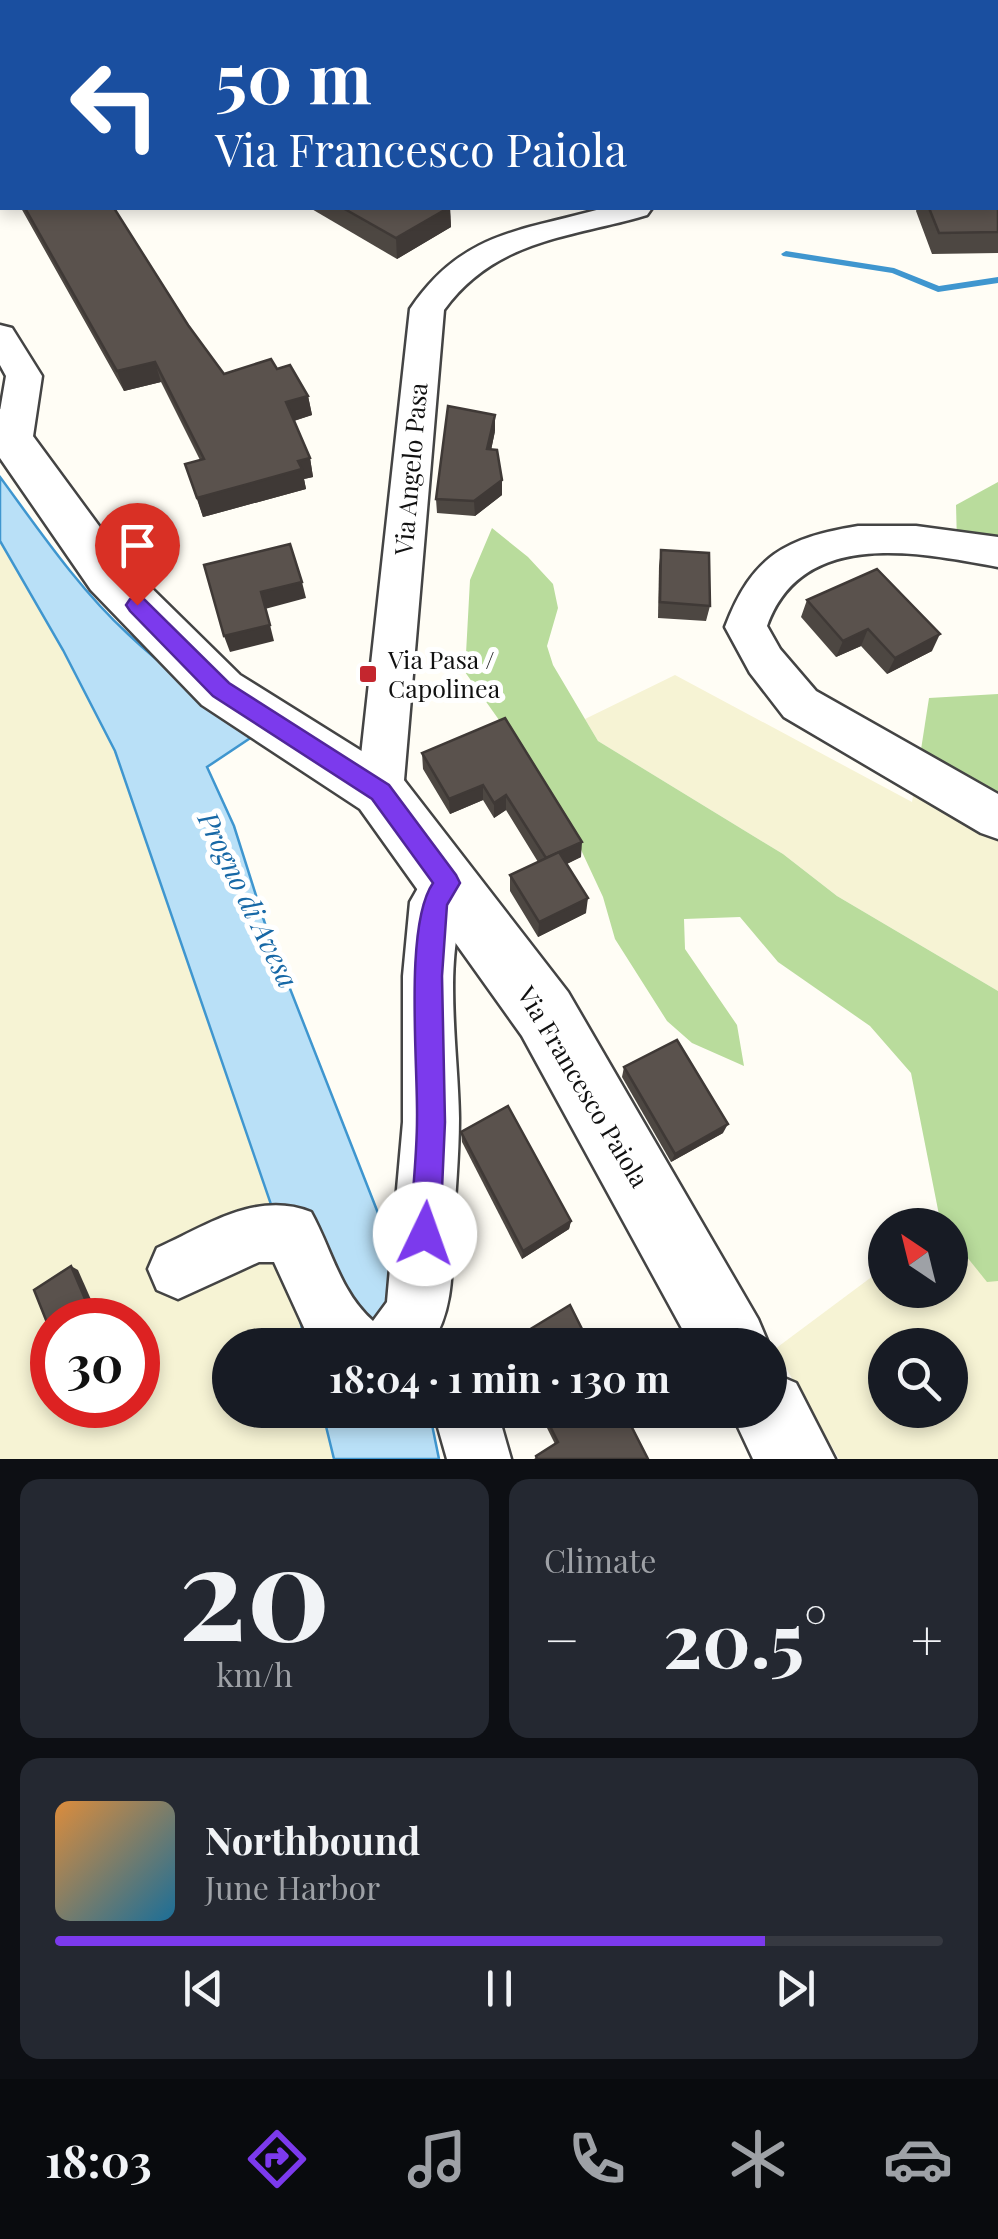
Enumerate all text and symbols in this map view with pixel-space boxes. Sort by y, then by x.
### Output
text: 50 m [215,28,372,122]
icon: left [50,40,180,170]
text: Via Francesco Paiola [215,118,627,178]
street label: Via Angelo Pasa [385,381,434,558]
pin [95,503,180,606]
icon: arrive [110,518,165,573]
place label: Via Pasa / Capolinea [387,642,501,704]
marker: Via Pasa / Capolinea [357,663,379,685]
water label: Progno di Avesa [190,804,308,994]
street label: Via Francesco Paiola [511,979,658,1193]
position arrow [373,1182,477,1286]
north arrow [868,1208,968,1308]
map controls [868,1208,968,1428]
speed limit sign: 30 [30,1298,160,1428]
button: search [868,1328,968,1428]
text: 18:04 · 1 min · 130 m [329,1352,670,1403]
text: 20 [179,1500,330,1674]
text: Climate [544,1538,656,1581]
text: 20.5° [663,1587,827,1687]
text: − [544,1601,580,1675]
text: + [911,1601,943,1675]
text: km/h [216,1652,293,1695]
text: Northbound [205,1814,420,1865]
text: June Harbor [205,1865,380,1908]
icon: previous [176,1961,231,2016]
icon: pause [472,1961,527,2016]
icon: next [768,1961,823,2016]
icon: directions [242,2124,312,2194]
icon: music [402,2124,472,2194]
icon: phone [562,2124,632,2194]
icon: climate [723,2124,793,2194]
icon: car [883,2124,953,2194]
text: 18:03 [45,2129,152,2189]

